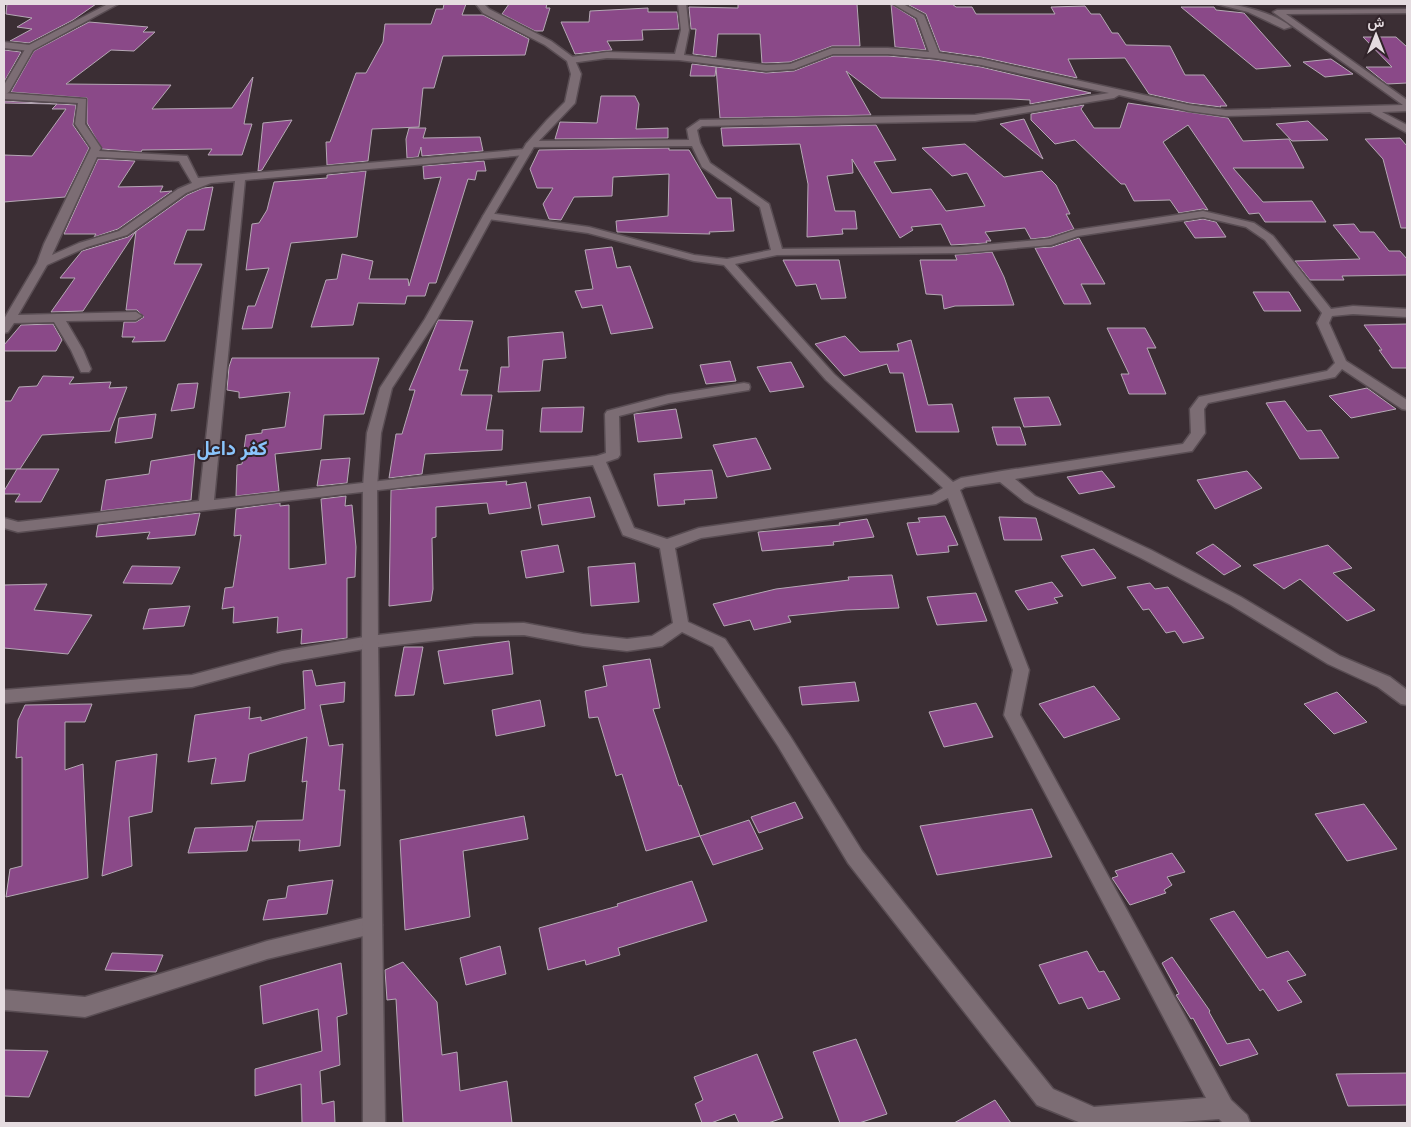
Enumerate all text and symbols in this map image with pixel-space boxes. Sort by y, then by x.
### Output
north arrow [1351,10,1401,60]
text: ش [1368,13,1385,31]
district label: كفر داعل [197,436,267,461]

